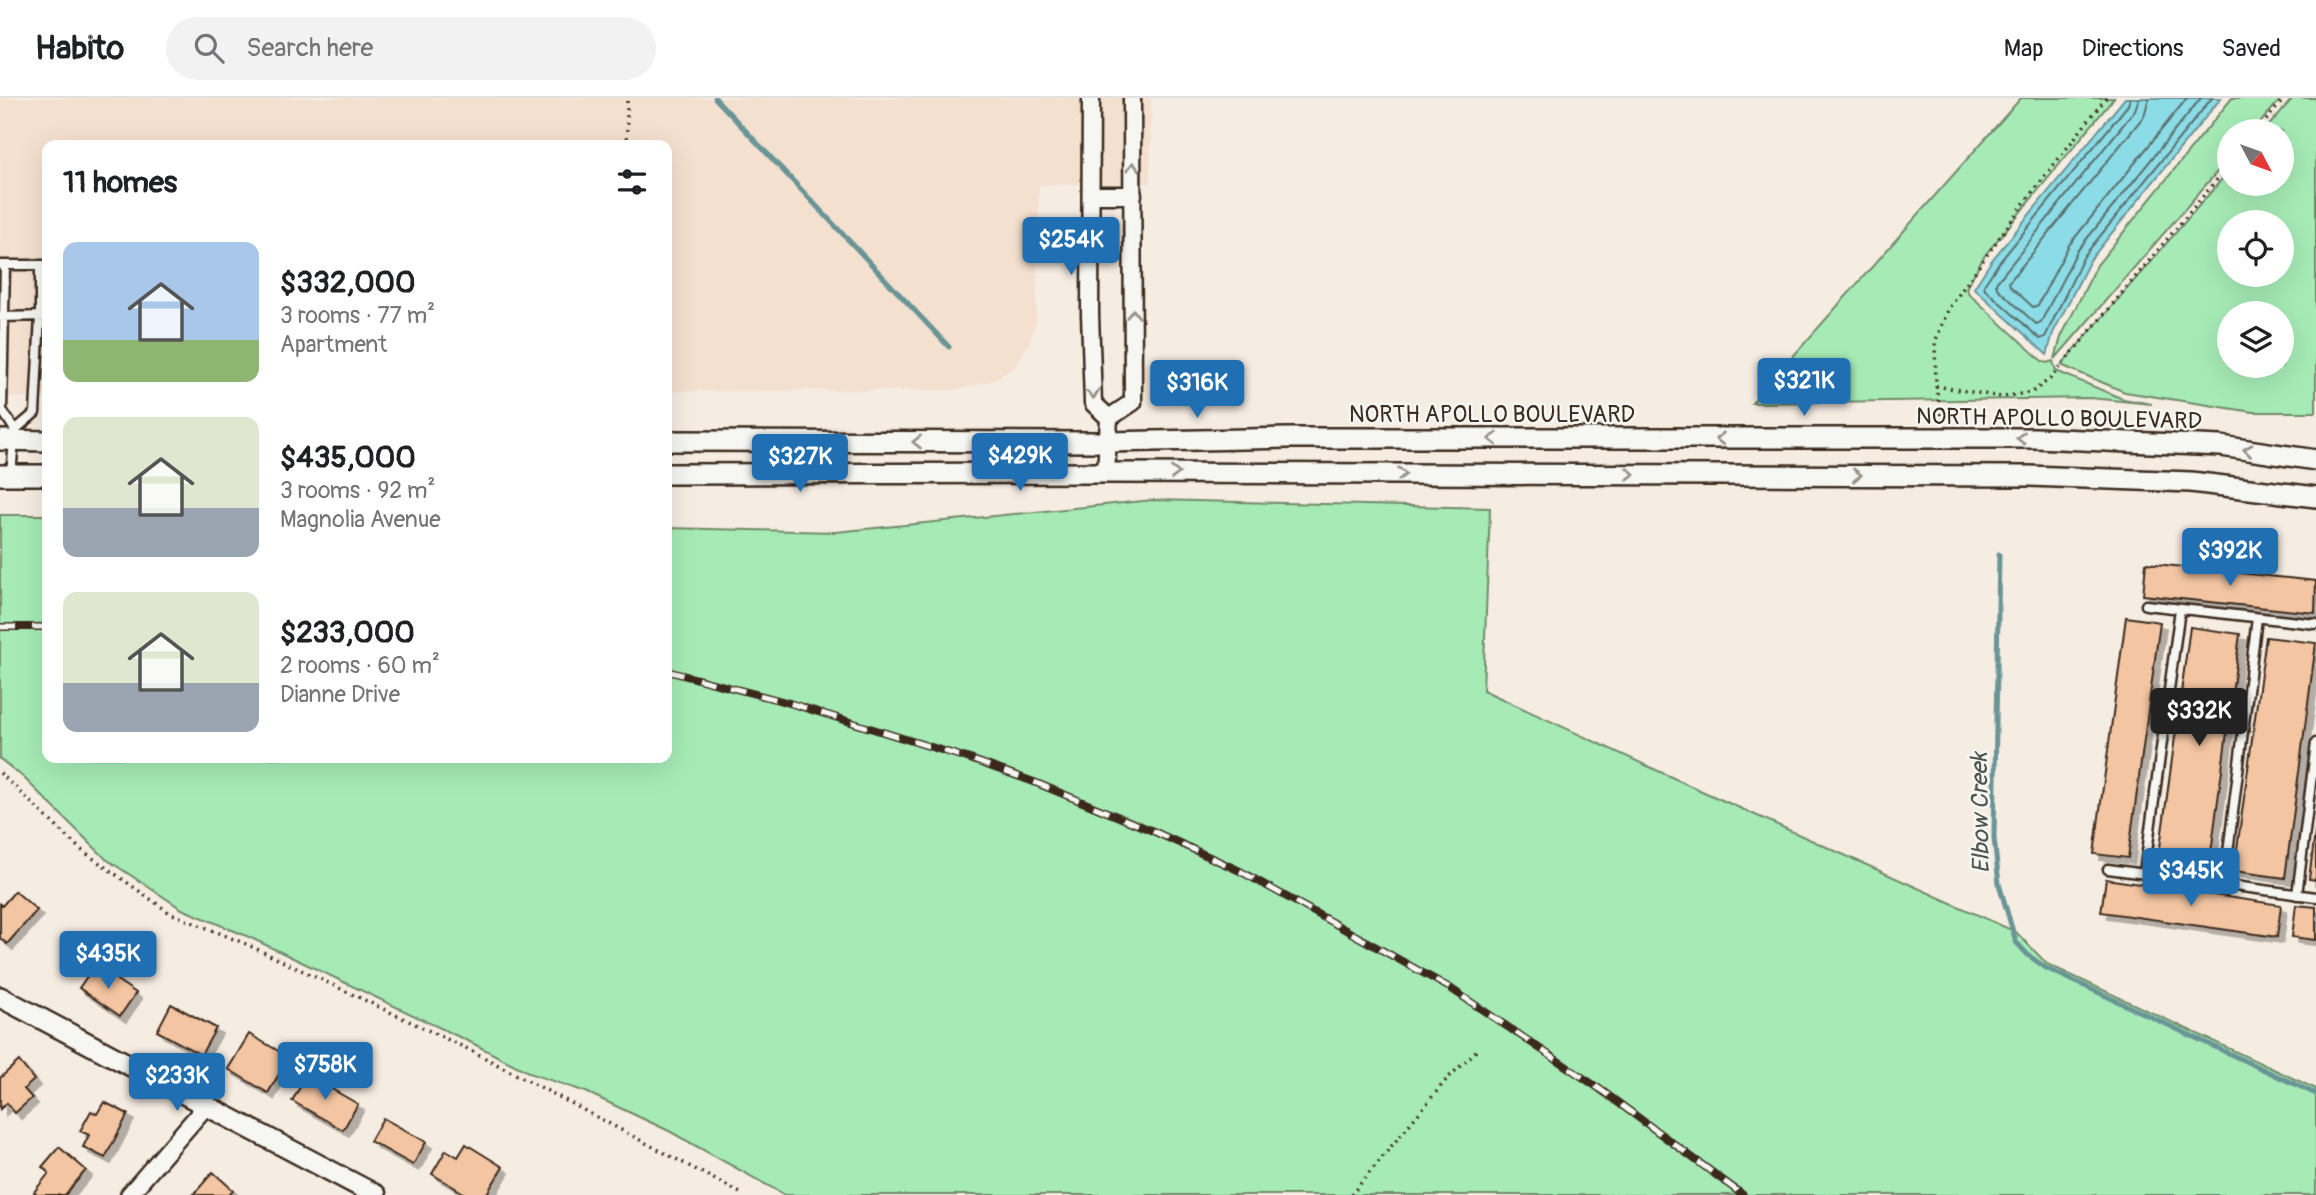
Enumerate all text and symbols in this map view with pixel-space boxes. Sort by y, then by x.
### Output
search box [166,17,656,80]
text: Habito [35,28,124,69]
icon: search [190,29,228,67]
text: Search here [246,32,373,64]
text: Map [2004,34,2044,63]
text: Directions [2082,34,2183,63]
text: Saved [2221,34,2281,63]
north arrow [2217,119,2294,196]
map controls [2217,119,2294,378]
one-way arrow [1125,161,1140,172]
icon: filters [613,163,651,201]
text: 11 homes [63,164,177,201]
button: locate [2217,210,2294,287]
pin: $254K [1022,218,1120,277]
text: $254K [1039,225,1104,254]
text: $332,000 [280,264,416,301]
icon: home [119,270,203,354]
text: 3 rooms · 77 m² [280,301,435,330]
button: layers [2217,301,2294,378]
one-way arrow [1125,308,1141,318]
text: Apartment [280,330,387,359]
pin: $321K [1755,358,1853,418]
pin: $316K [1148,360,1246,420]
text: $321K [1773,366,1835,395]
text: $316K [1166,368,1228,397]
one-way arrow [1086,388,1101,399]
street label: NORTH APOLLO BOULEVARD [1349,400,1635,429]
street label: NORTH APOLLO BOULEVARD [1916,402,2202,435]
one-way arrow [2016,430,2026,446]
one-way arrow [1487,431,1498,446]
one-way arrow [1715,431,1725,447]
pin: $327K [751,434,849,494]
one-way arrow [911,434,922,450]
pin: $429K [971,434,1069,493]
text: $435,000 [280,439,416,476]
text: $429K [988,441,1052,470]
text: $327K [768,442,832,471]
one-way arrow [2243,443,2254,458]
icon: home [119,445,203,529]
one-way arrow [1170,465,1180,481]
one-way arrow [1397,466,1408,482]
one-way arrow [1625,466,1635,482]
one-way arrow [1852,467,1863,483]
text: 3 rooms · 92 m² [280,476,435,505]
text: Magnolia Avenue [280,505,441,534]
pin: $392K [2181,528,2279,588]
text: $392K [2198,536,2262,565]
text: $233,000 [280,614,415,651]
icon: home [119,620,203,704]
text: 2 rooms · 60 m² [280,651,440,680]
text: Dianne Drive [280,680,400,709]
pin: $332K [2150,688,2248,748]
text: $332K [2167,696,2231,725]
water label: Elbow Creek [1965,750,1996,874]
pin: $345K [2142,848,2240,908]
text: $345K [2159,856,2223,885]
pin: $435K [59,932,157,991]
text: $435K [76,939,140,968]
pin: $758K [276,1042,374,1102]
text: $758K [294,1050,356,1079]
pin: $233K [128,1054,226,1113]
text: $233K [145,1061,209,1090]

